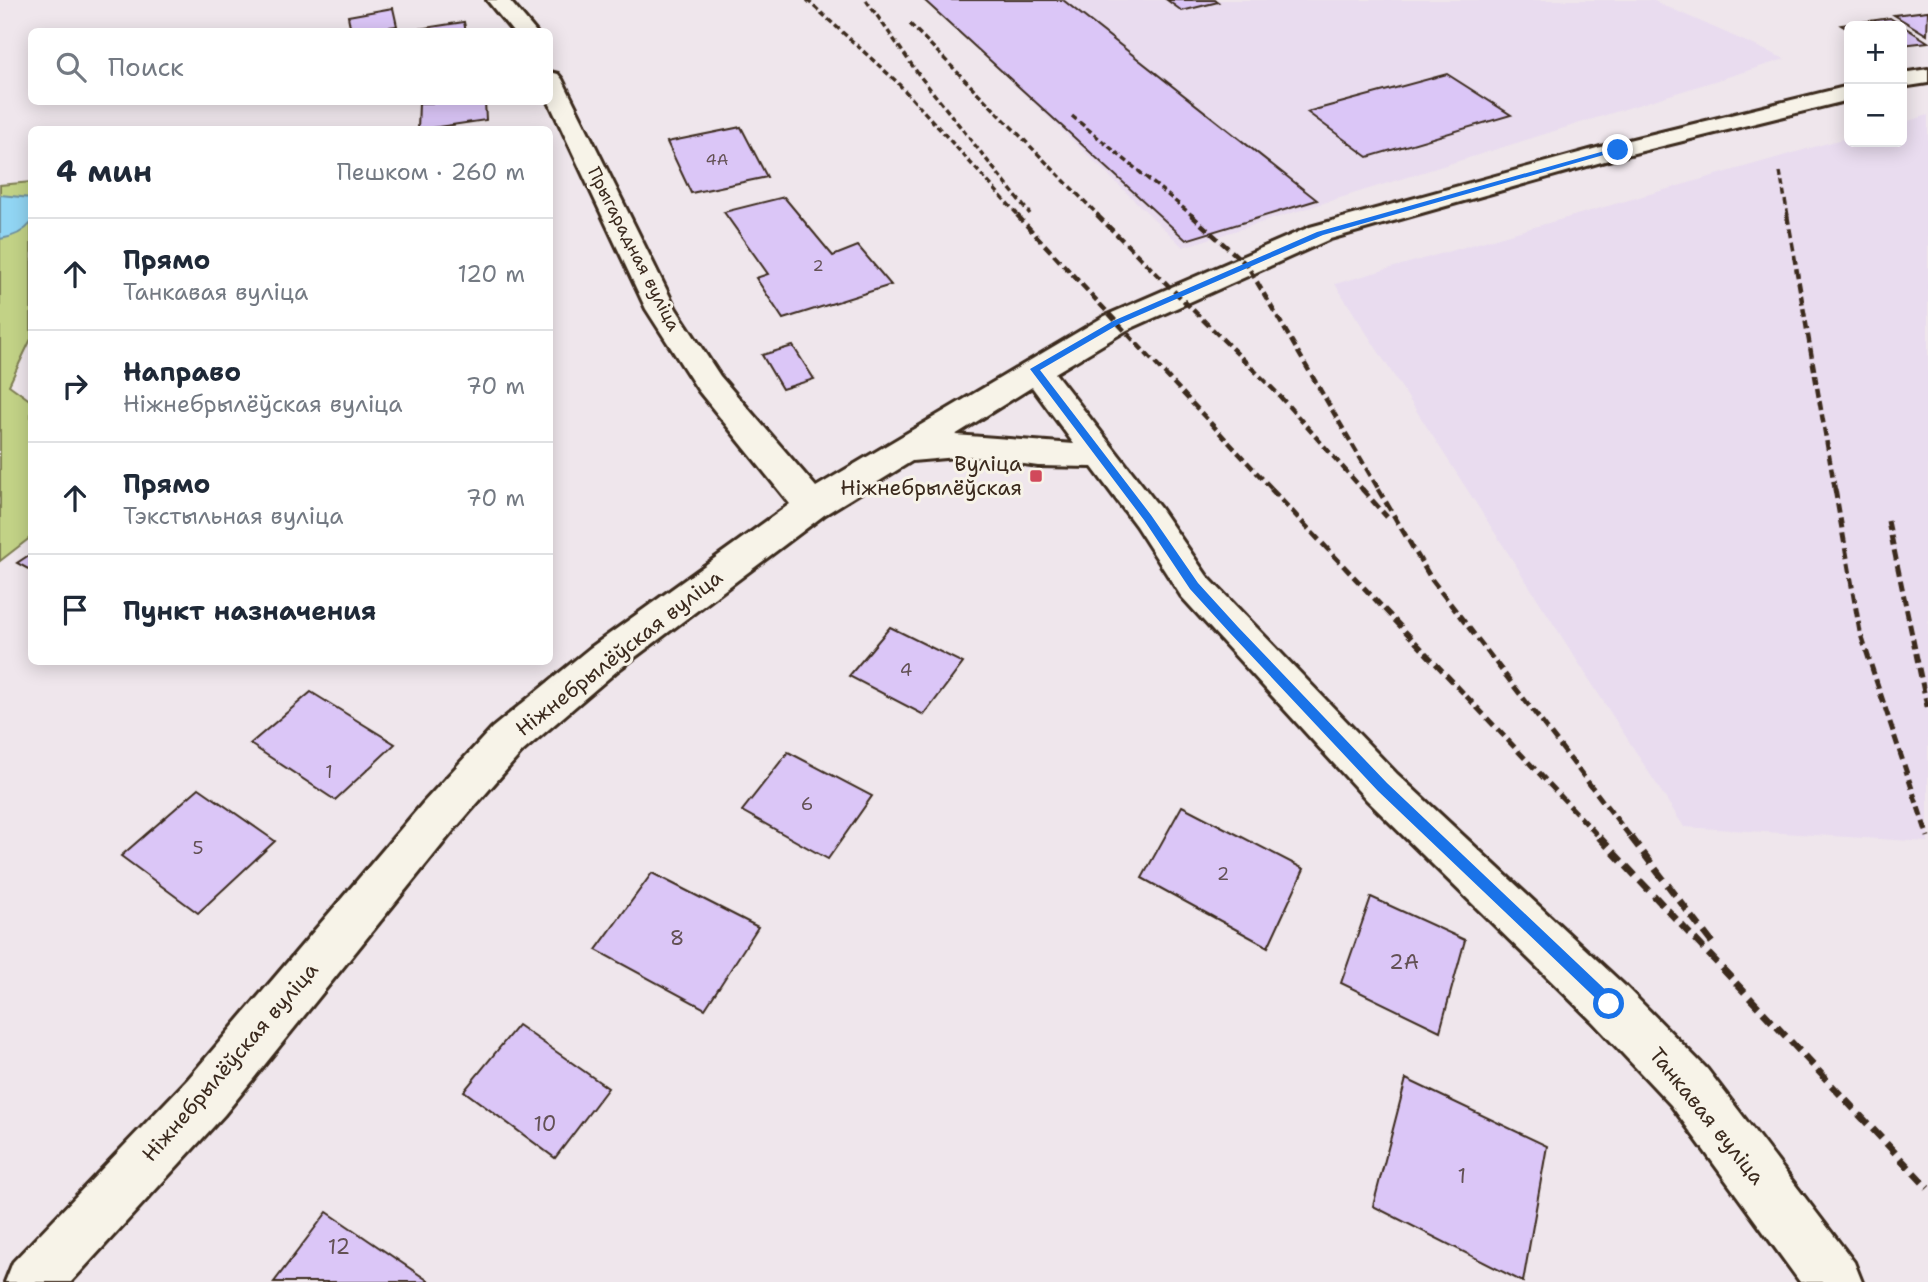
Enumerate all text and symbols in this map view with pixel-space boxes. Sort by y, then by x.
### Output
map controls [1844,21,1907,147]
button: + [1844,21,1907,84]
search box [28,28,553,105]
icon: search [52,48,90,86]
text: Поиск [108,49,184,84]
button: − [1844,84,1907,147]
route end [1602,134,1633,165]
house number: 4А [706,149,728,170]
text: 4 мин [56,151,152,192]
text: Пешком · 260 m [337,157,525,187]
street label: Прыгарадная вуліца [582,163,686,335]
text: Прямо [123,242,211,277]
icon: ahead [56,255,94,293]
house number: 2 [812,255,824,276]
text: 120 m [457,259,525,289]
text: Танкавая вуліца [123,277,308,307]
text: Направо [123,354,241,389]
icon: right [56,367,94,405]
text: 70 m [466,371,525,401]
text: Ніжнебрылёўская вуліца [123,389,403,419]
place label: Вуліца Ніжнебрылёўская [840,450,1022,502]
text: Прямо [123,466,211,501]
marker: Вуліца Ніжнебрылёўская [1028,468,1044,484]
icon: ahead [56,479,94,517]
text: 70 m [466,483,525,513]
text: Тэкстыльная вуліца [123,501,343,531]
street label: Ніжнебрылёўская вуліца [510,563,728,743]
icon: arrive [56,591,94,629]
text: Пункт назначения [123,593,376,628]
house number: 4 [900,658,912,682]
house number: 1 [325,760,333,784]
house number: 6 [801,792,813,816]
house number: 5 [192,836,204,860]
house number: 2 [1217,862,1229,886]
house number: 8 [670,924,684,952]
house number: 2А [1389,948,1419,976]
street label: Ніжнебрылёўская вуліца [136,956,324,1168]
route start [1593,988,1624,1019]
street label: Танкавая вуліца [1643,1041,1771,1191]
house number: 10 [534,1110,556,1138]
house number: 1 [1458,1162,1466,1190]
house number: 12 [328,1233,350,1261]

